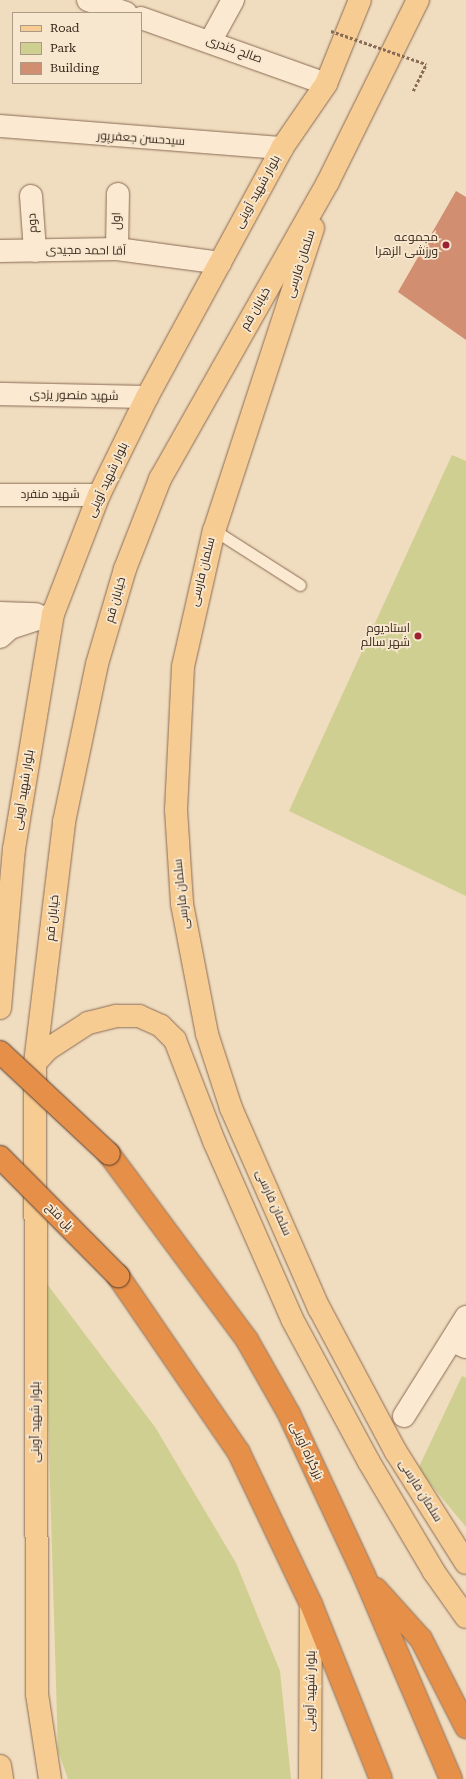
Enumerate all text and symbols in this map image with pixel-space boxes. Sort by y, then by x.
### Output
legend [12,12,142,84]
text: Road [50,21,79,35]
street label: صالح کندری [204,33,264,67]
text: Park [50,41,76,55]
text: Building [50,61,99,75]
street label: سیدحسن جعفرپور [97,129,185,149]
street label: بلوار شهید آوینی [232,153,284,231]
street label: اول [110,212,124,230]
street label: دوم [25,213,41,233]
street label: سلمان فارسی [283,228,319,300]
place label: مجموعه ورزشی الزهرا [375,231,438,259]
marker: مجموعه ورزشی الزهرا [441,240,451,250]
street label: آقا احمد مجیدی [46,243,126,259]
street label: خیابان قم [238,285,274,333]
street label: شهید منصور یزدی [29,388,119,404]
street label: بلوار شهید آوینی [84,440,132,520]
street label: شهید منفرد [20,488,80,502]
street label: سلمان فارسی [187,536,219,608]
street label: خیابان قم [103,576,129,624]
place label: استادیوم شهر سالم [361,622,410,650]
marker: استادیوم شهر سالم [413,631,423,641]
street label: بلوار شهید آوینی [11,749,37,831]
street label: سلمان فارسی [171,858,193,930]
street label: خیابان قم [43,894,63,942]
street label: سلمان فارسی [252,1168,294,1238]
street label: پل فتح [42,1200,76,1234]
street label: بلوار شهید آوینی [29,1381,43,1463]
street label: بزرگراه آوینی [286,1420,326,1482]
street label: سلمان فارسی [395,1457,445,1525]
street label: بلوار شهید آوینی [303,1650,319,1732]

